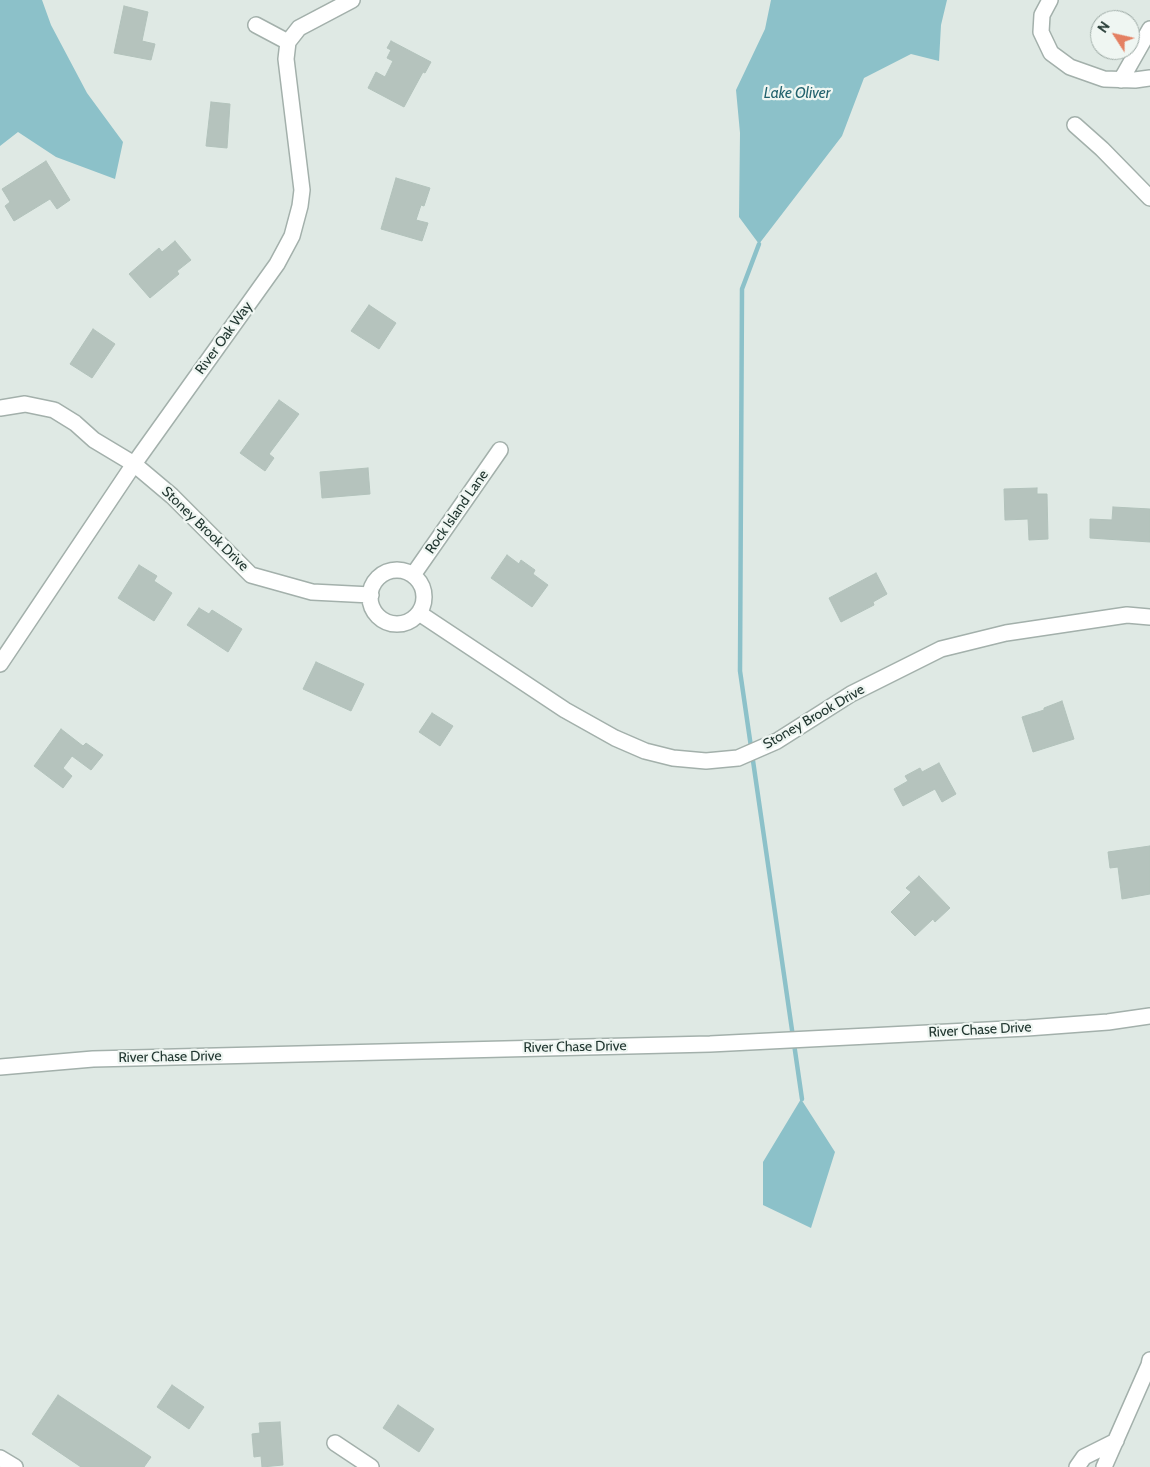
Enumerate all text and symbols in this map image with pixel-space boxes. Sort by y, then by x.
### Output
north arrow [1090,10,1140,60]
text: N [1093,18,1114,36]
water label: Lake Oliver [764,85,830,103]
street label: River Oak Way [192,298,256,378]
street label: Rock Island Lane [422,467,492,557]
street label: Stoney Brook Drive [158,483,252,575]
street label: Stoney Brook Drive [760,681,868,753]
street label: River Chase Drive [928,1019,1032,1041]
street label: River Chase Drive [523,1038,627,1056]
street label: River Chase Drive [118,1048,222,1066]

